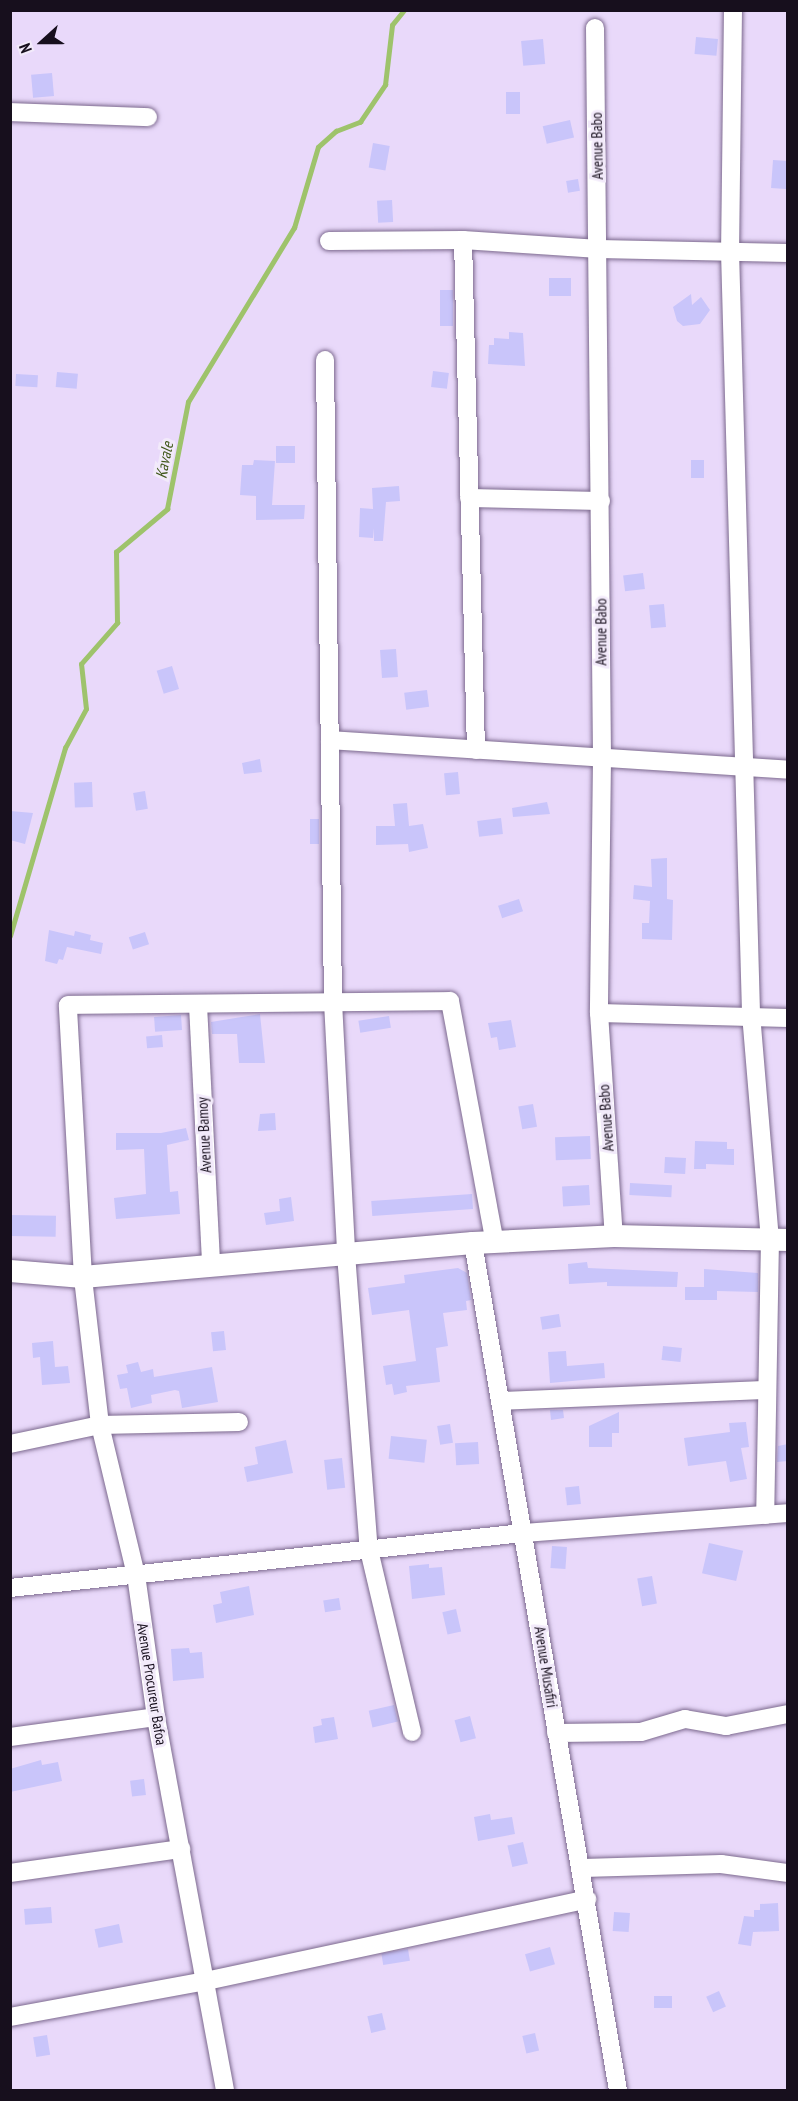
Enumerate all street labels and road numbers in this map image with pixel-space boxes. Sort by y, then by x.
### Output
street label: Avenue Babo [587,112,607,180]
street label: Avenue Babo [592,598,610,666]
street label: Avenue Babo [595,1084,617,1152]
street label: Avenue Bamoy [193,1097,215,1173]
street label: Avenue Procureur Bafoa [133,1622,171,1746]
street label: Avenue Musafiri [531,1625,561,1709]

